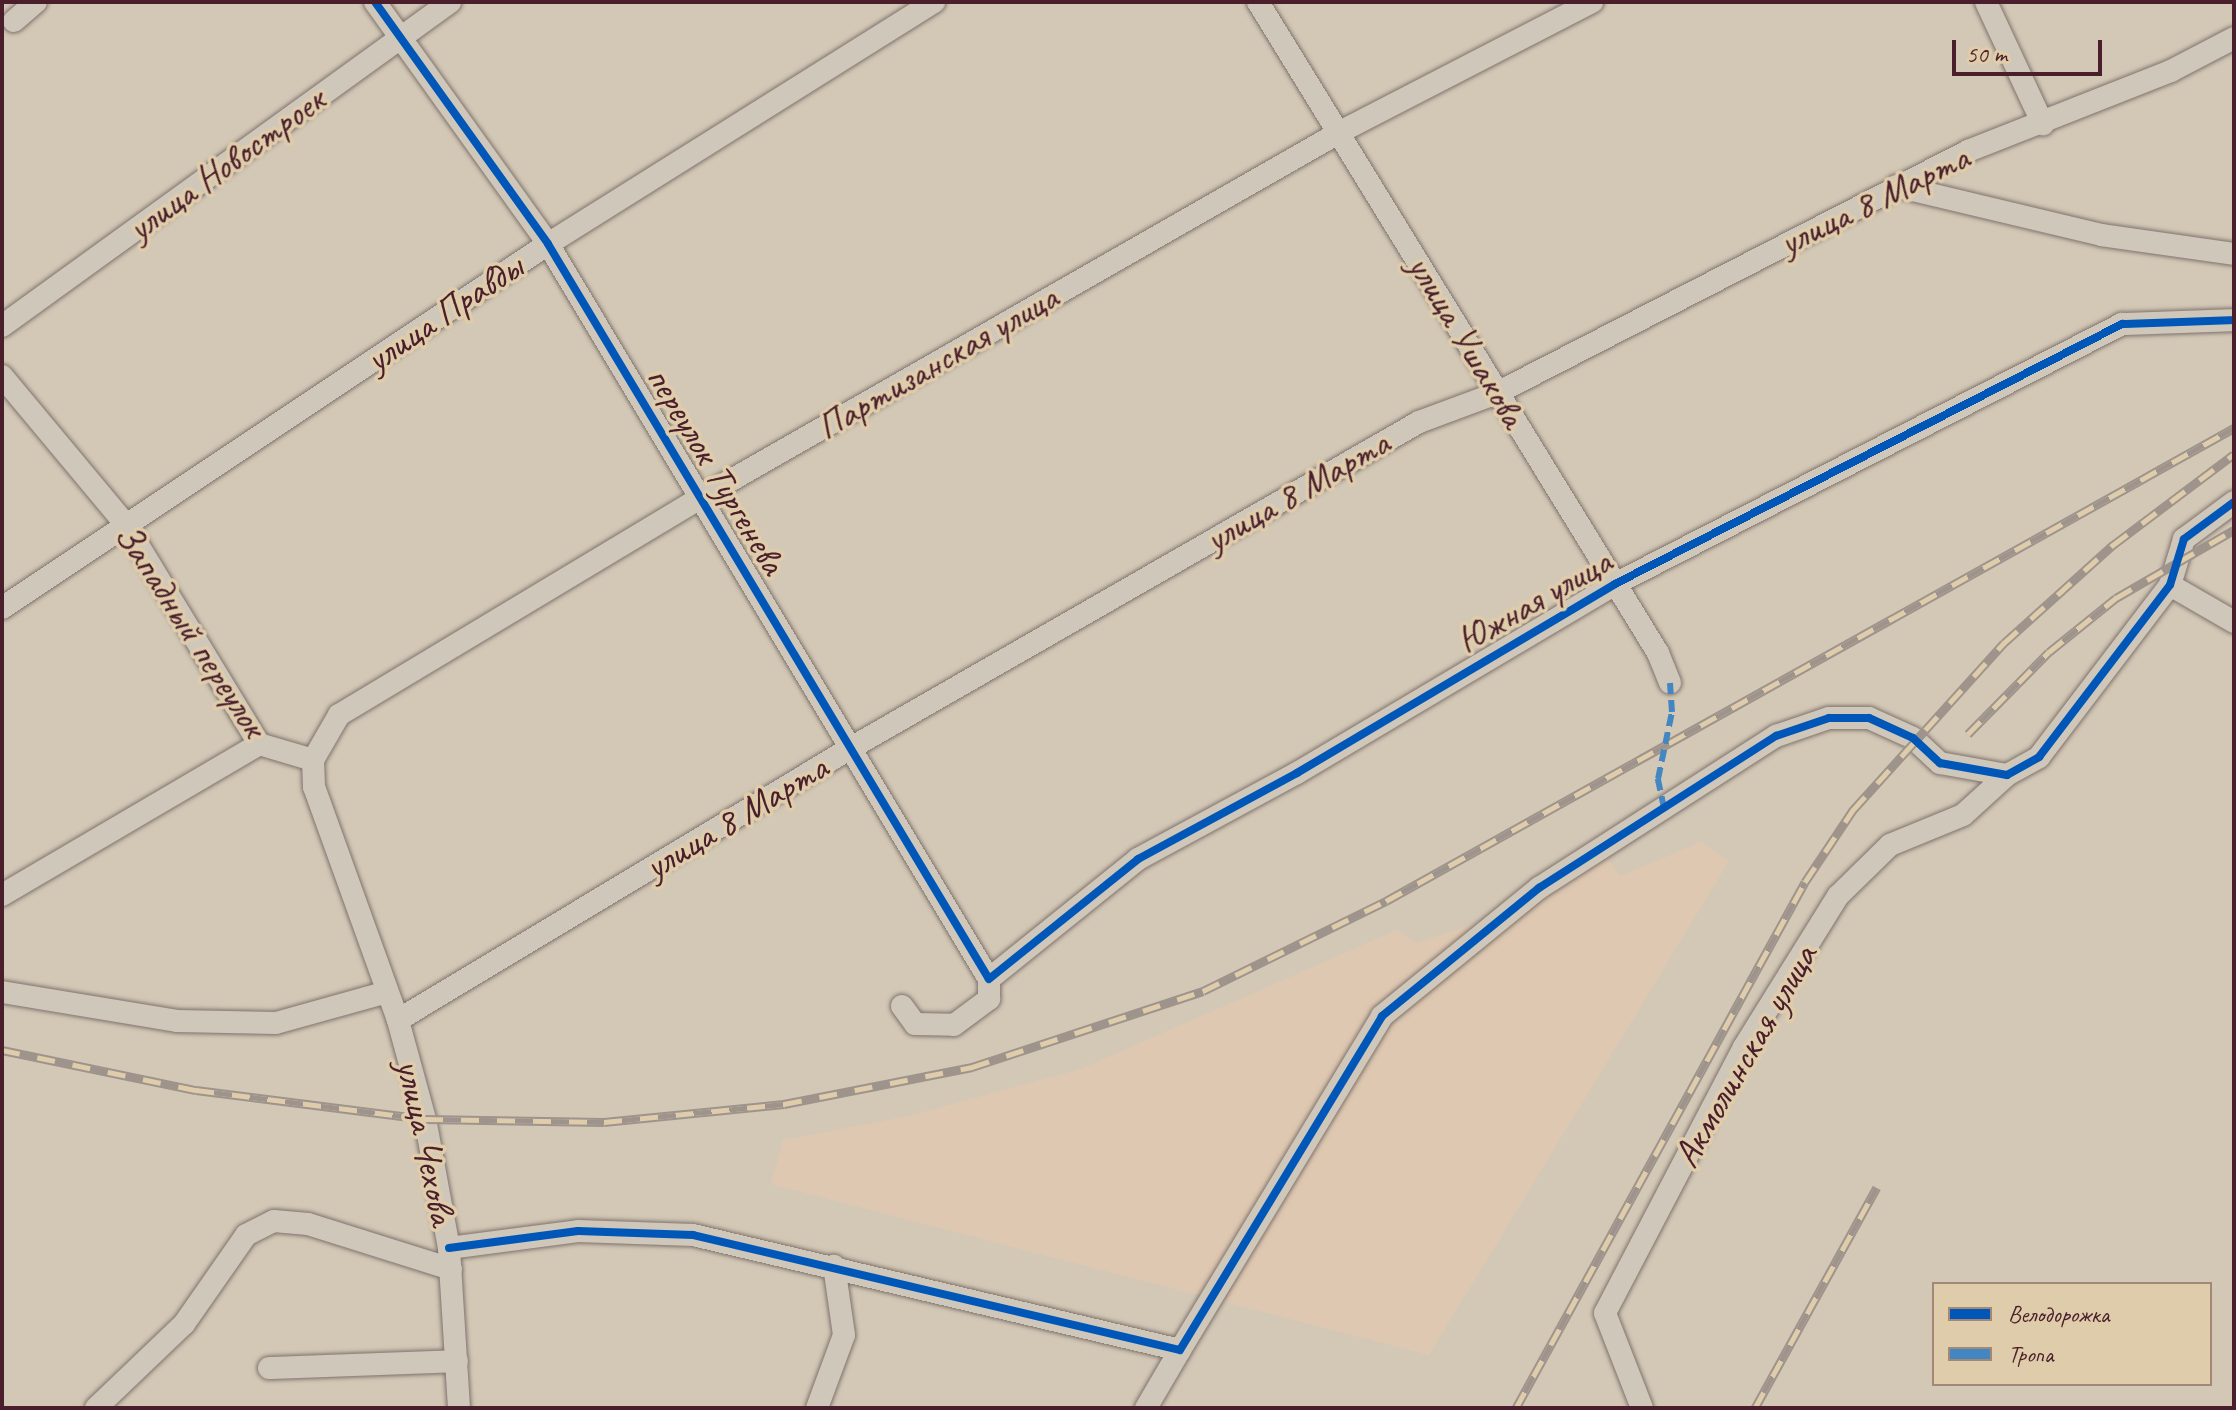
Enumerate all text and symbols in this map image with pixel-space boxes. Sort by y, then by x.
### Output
scale bar [1956,24,2106,74]
text: 50 m [1966,39,2007,69]
street label: улица Новостроек [119,78,333,250]
street label: улица 8 Марта [1772,135,1976,265]
street label: улица Правды [357,244,531,382]
street label: улица Ушакова [1398,246,1536,436]
street label: Партизанская улица [807,274,1067,450]
street label: переулок Тургенева [636,358,796,582]
street label: улица 8 Марта [1197,420,1397,562]
street label: Западный переулок [105,515,277,745]
street label: Южная улица [1447,538,1621,664]
street label: улица 8 Марта [636,745,836,889]
street label: Акмолинская улица [1662,936,1828,1176]
street label: улица Чехова [386,1055,466,1229]
legend [1932,1282,2212,1386]
text: Велодорожка [2008,1299,2109,1329]
text: Тропа [2008,1339,2053,1369]

